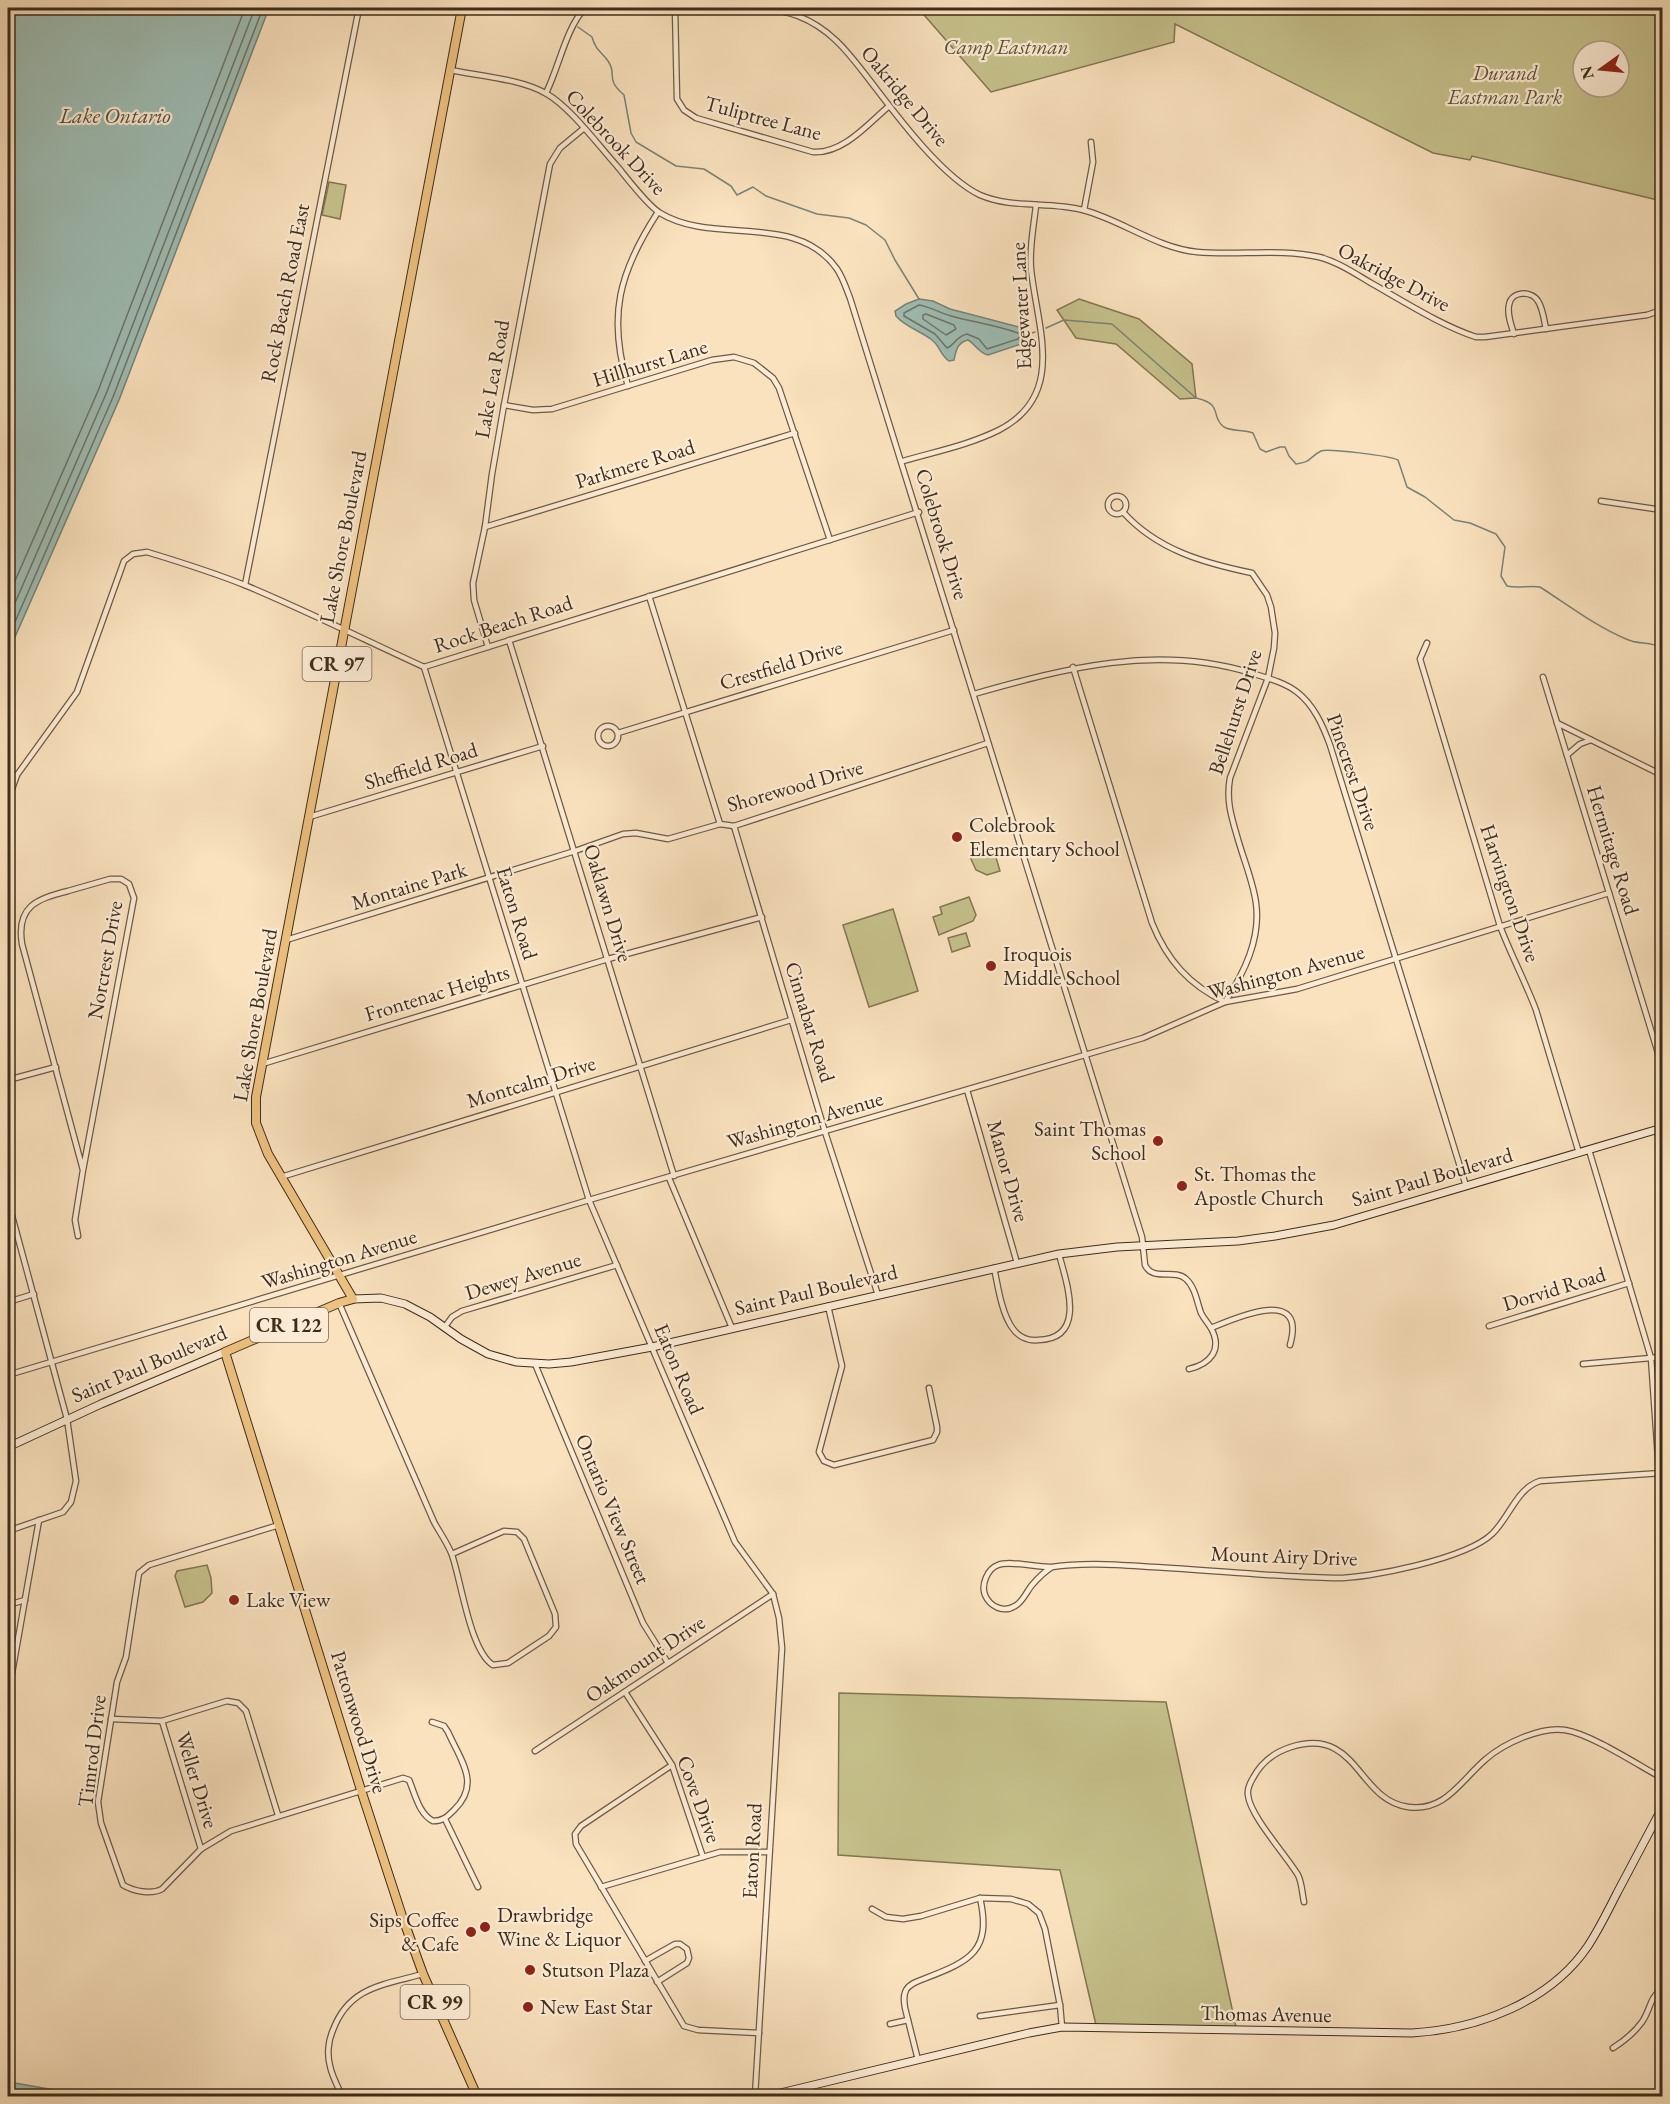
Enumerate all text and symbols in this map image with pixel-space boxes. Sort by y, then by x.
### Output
park label: Camp Eastman [944,33,1069,60]
north arrow [1571,39,1631,99]
street label: Oakridge Drive [855,40,955,152]
park label: Durand Eastman Park [1447,59,1563,110]
text: N [1575,64,1599,82]
street label: Colebrook Drive [560,83,672,200]
street label: Tuliptree Lane [702,89,825,146]
water label: Lake Ontario [58,101,171,130]
street label: Rock Beach Road East [254,201,315,385]
street label: Oakridge Drive [1333,236,1455,317]
street label: Edgewater Lane [1004,242,1037,370]
street label: Lake Lea Road [468,317,515,440]
street label: Hillhurst Lane [589,332,711,393]
street label: Parkmere Road [572,432,698,495]
street label: Lake Shore Boulevard [313,448,373,625]
street label: Colebrook Drive [910,465,975,603]
street label: Rock Beach Road [430,588,576,659]
street label: Crestfield Drive [716,633,846,696]
street label: Bellehurst Drive [1202,646,1267,778]
road number: CR 97 [302,647,372,681]
street label: Pinecrest Drive [1321,710,1386,834]
street label: Sheffield Road [361,735,481,796]
street label: Shorewood Drive [724,753,866,818]
street label: Hermitage Road [1581,782,1646,918]
place label: Colebrook Elementary School [969,811,1120,862]
street label: Harvington Drive [1474,820,1547,965]
marker: Colebrook Elementary School [950,830,964,844]
street label: Oaklawn Drive [578,841,639,965]
street label: Montaine Park [348,855,471,916]
street label: Eaton Road [491,863,545,963]
street label: Norcrest Drive [81,899,128,1021]
street label: Lake Shore Boulevard [226,926,283,1104]
street label: Washington Avenue [1205,938,1367,1005]
place label: Iroquois Middle School [1003,940,1120,991]
street label: Frontenac Heights [361,958,513,1027]
street label: Cinnabar Road [779,958,842,1086]
marker: Iroquois Middle School [984,959,998,973]
street label: Montcalm Drive [463,1049,599,1114]
street label: Washington Avenue [724,1084,886,1155]
place label: Saint Thomas School [1034,1115,1146,1166]
street label: Manor Drive [981,1117,1036,1225]
marker: Saint Thomas School [1151,1134,1165,1148]
street label: Saint Paul Boulevard [1348,1141,1516,1212]
place label: St. Thomas the Apostle Church [1193,1160,1324,1211]
marker: St. Thomas the Apostle Church [1175,1179,1189,1193]
street label: Washington Avenue [258,1222,420,1295]
street label: Dewey Avenue [462,1245,584,1306]
street label: Saint Paul Boulevard [732,1258,900,1321]
street label: Dorvid Road [1499,1260,1609,1317]
road number: CR 122 [250,1308,328,1342]
street label: Saint Paul Boulevard [67,1318,231,1408]
street label: Eaton Road [648,1319,711,1419]
street label: Ontario View Street [570,1430,657,1588]
street label: Mount Airy Drive [1210,1539,1358,1572]
place label: Lake View [246,1586,331,1613]
marker: Lake View [227,1593,241,1607]
street label: Oakmount Drive [580,1609,710,1709]
street label: Pattonwood Drive [325,1647,394,1796]
street label: Timrod Drive [71,1693,112,1808]
street label: Weller Drive [170,1728,225,1831]
street label: Cove Drive [671,1751,728,1846]
street label: Eaton Road [736,1802,768,1900]
place label: Drawbridge Wine & Liquor [497,1901,621,1952]
place label: Sips Coffee & Cafe [369,1906,459,1957]
marker: Drawbridge Wine & Liquor [478,1920,492,1934]
marker: Sips Coffee & Cafe [464,1925,478,1939]
place label: Stutson Plaza [542,1956,650,1983]
marker: Stutson Plaza [523,1963,537,1977]
road number: CR 99 [400,1985,470,2019]
place label: New East Star [540,1993,652,2020]
street label: Thomas Avenue [1200,1999,1332,2028]
marker: New East Star [521,2000,535,2014]

